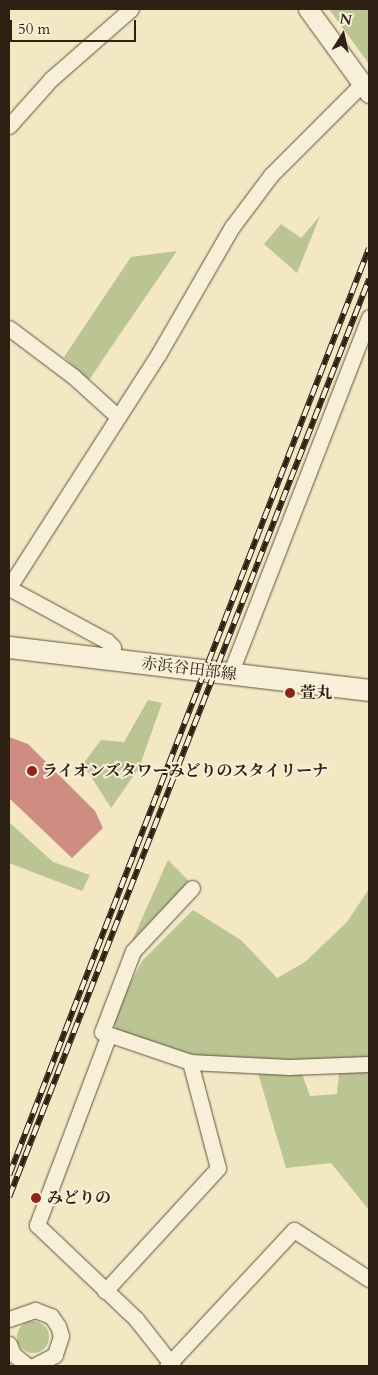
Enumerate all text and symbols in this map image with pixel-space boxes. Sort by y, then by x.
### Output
text: N [338,9,353,30]
scale bar [12,10,139,42]
north arrow [318,10,368,60]
text: 50 m [18,19,50,39]
street label: 赤浜谷田部線 [140,654,238,684]
place label: 萱丸 [300,683,332,703]
marker: 萱丸 [284,687,296,699]
place label: ライオンズタワーみどりのスタイリーナ [42,761,330,781]
marker: ライオンズタワーみどりのスタイリーナ [26,765,38,777]
place label: みどりの [47,1188,111,1208]
marker: みどりの [29,1191,43,1205]

